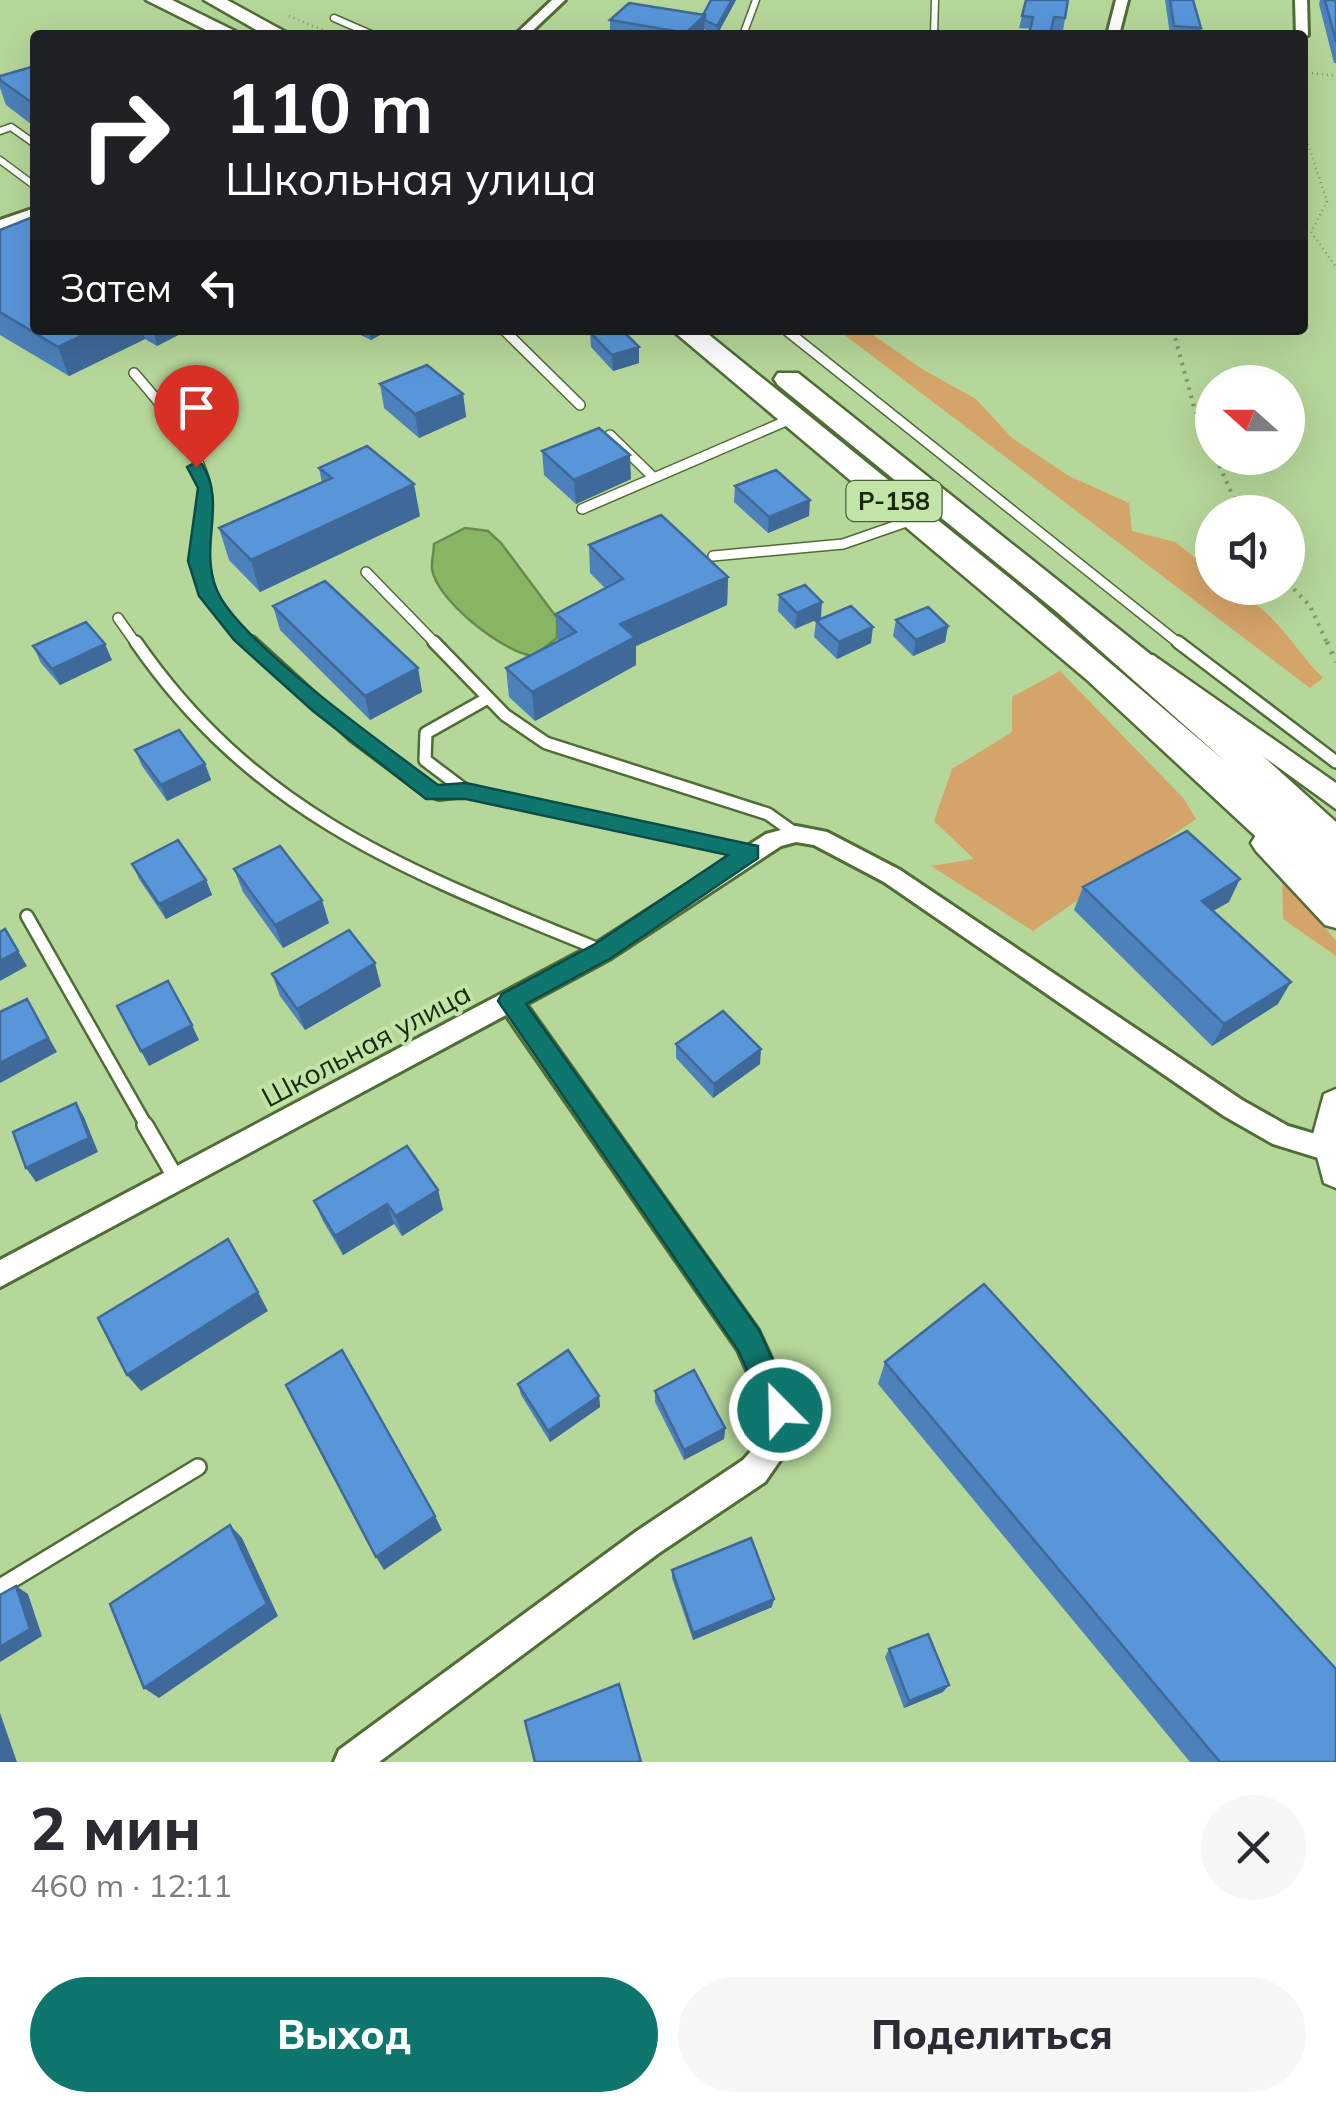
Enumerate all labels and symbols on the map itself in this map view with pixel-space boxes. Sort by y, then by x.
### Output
pin [154,365,239,468]
north arrow [1195,365,1305,475]
road number: Р-158 [846,481,942,521]
street label: Школьная улица [255,975,476,1114]
position arrow [728,1358,832,1462]

